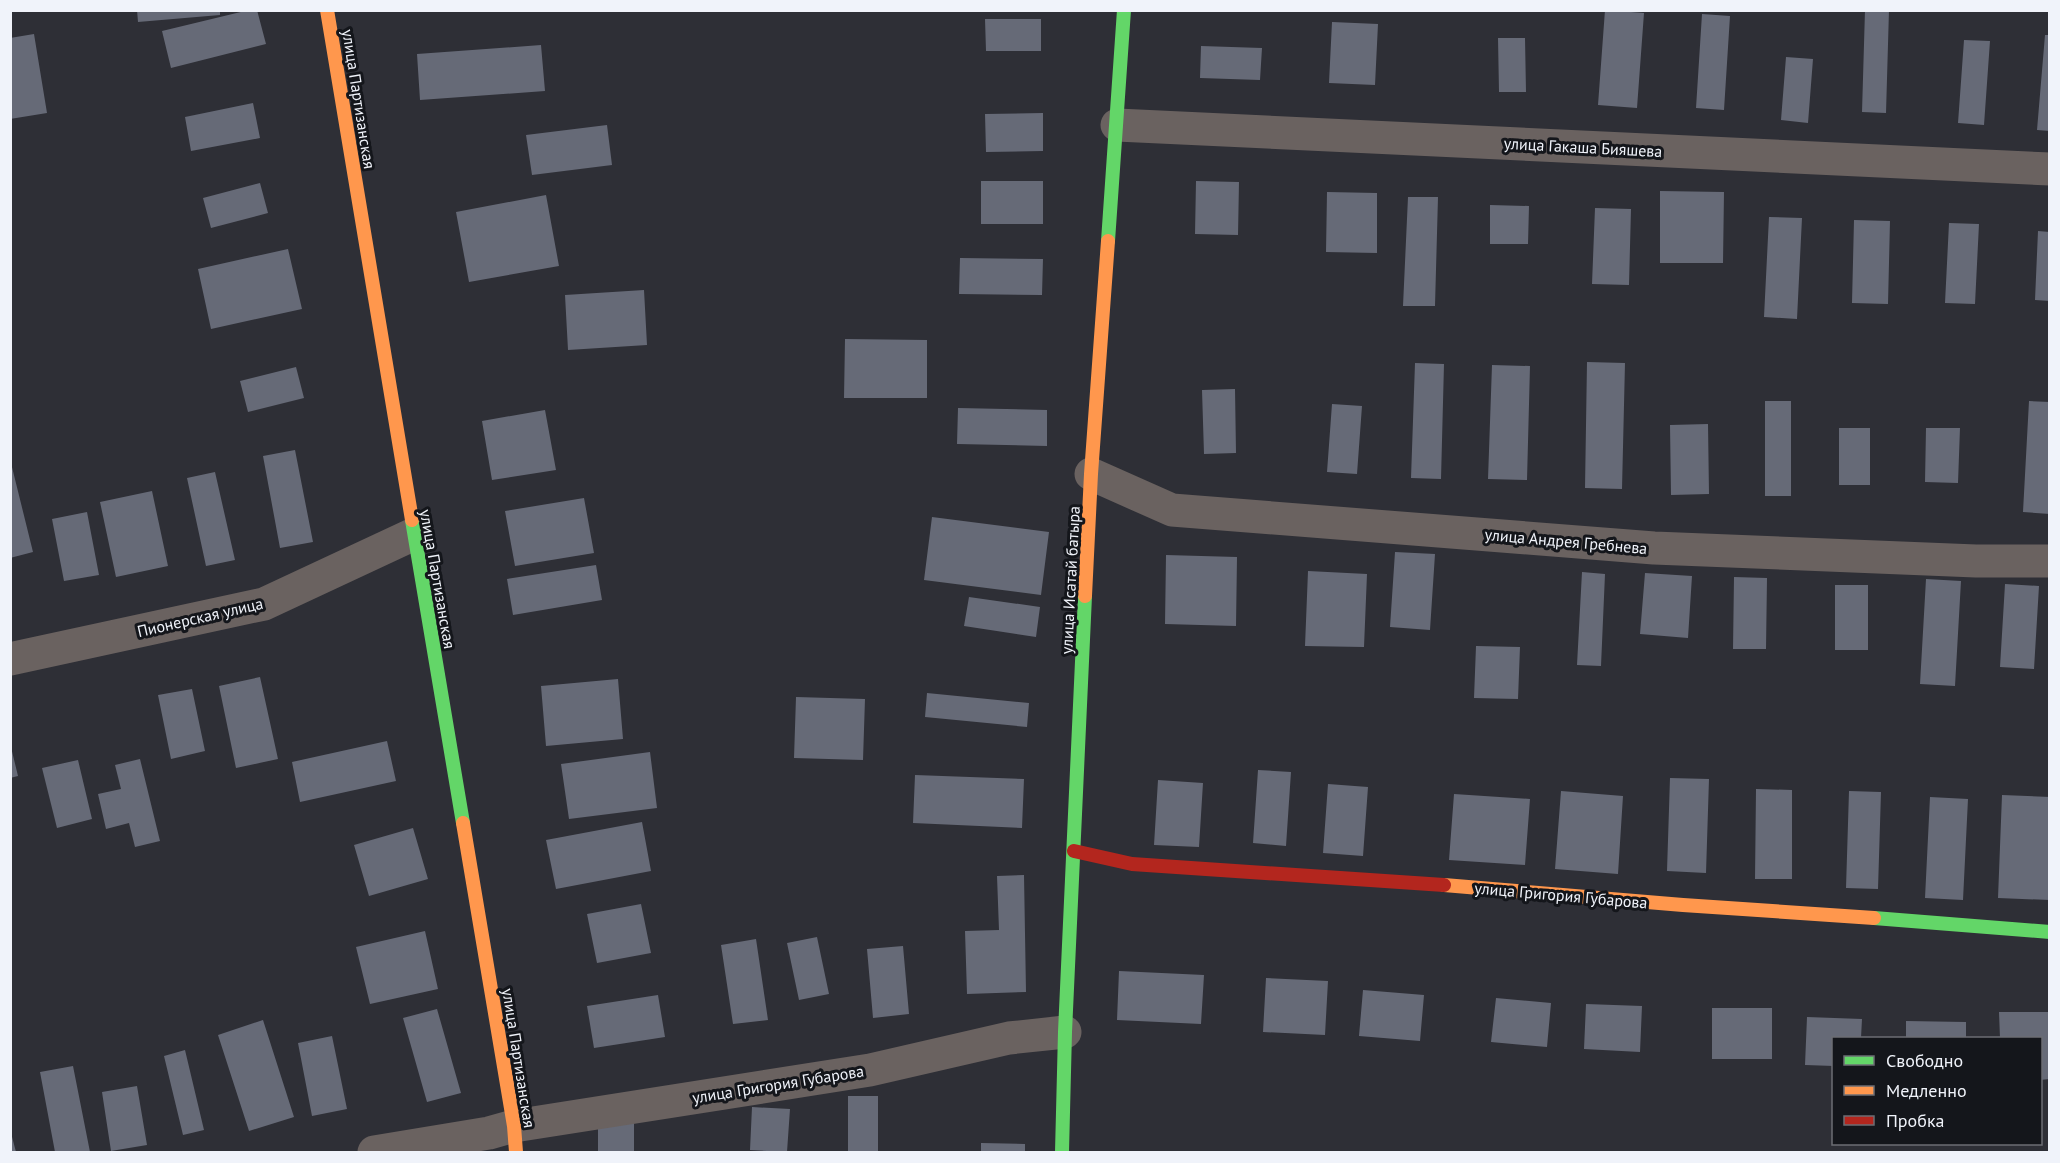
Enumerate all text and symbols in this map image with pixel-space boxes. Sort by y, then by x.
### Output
street label: улица Партизанская [338,28,380,170]
street label: улица Гакаша Бияшева [1503,133,1663,161]
street label: улица Исатай батыра [1056,505,1084,655]
street label: улица Партизанская [416,508,460,650]
street label: улица Андрея Гребнева [1484,524,1648,558]
street label: Пионерская улица [135,593,265,641]
street label: улица Григория Губарова [1474,877,1648,913]
street label: улица Партизанская [498,987,540,1129]
legend [1832,1037,2042,1145]
text: Свободно [1886,1049,1963,1072]
street label: улица Григория Губарова [691,1061,865,1107]
text: Медленно [1886,1079,1967,1102]
text: Пробка [1886,1109,1944,1132]

